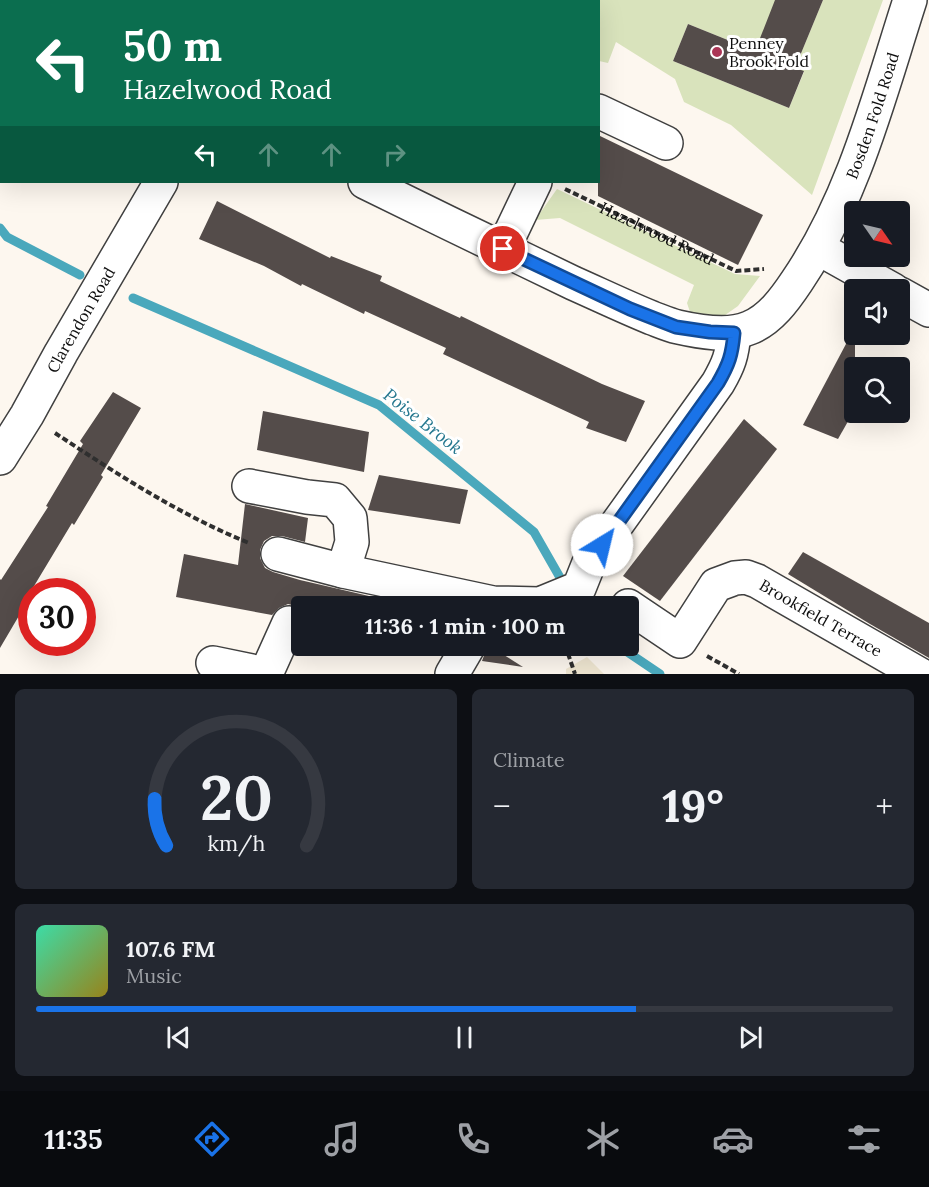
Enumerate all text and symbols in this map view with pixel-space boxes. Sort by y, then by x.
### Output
text: 50 m [123,19,222,73]
icon: left [24,24,102,102]
place label: Penney Brook Fold [729,33,809,71]
marker: Penney Brook Fold [710,45,724,59]
street label: Bosden Fold Road [841,49,903,182]
text: Hazelwood Road [123,72,332,106]
icon: left [189,138,222,171]
icon: ahead [252,138,285,171]
icon: ahead [315,138,348,171]
icon: right [378,138,411,171]
street label: Hazelwood Road [597,197,718,269]
north arrow [844,201,910,267]
map controls [844,201,910,423]
pin [477,223,528,274]
icon: arrive [486,232,519,265]
street label: Clarendon Road [42,263,119,376]
button: sound [844,279,910,345]
button: search [844,357,910,423]
water label: Poise Brook [379,383,467,459]
position arrow [570,513,634,577]
street label: Brookfield Terrace [756,575,886,661]
speed limit sign: 30 [18,578,96,656]
text: 11:36 · 1 min · 100 m [365,612,565,640]
text: Climate [493,747,565,772]
text: 20 [200,757,272,837]
text: 19° [662,777,724,834]
text: − [493,785,511,827]
text: + [875,785,893,827]
text: km/h [207,829,265,857]
text: 107.6 FM [126,935,215,963]
text: Music [126,963,182,988]
icon: previous [162,1021,195,1054]
icon: pause [448,1021,481,1054]
icon: next [734,1021,767,1054]
icon: directions [191,1118,233,1160]
icon: music [321,1118,363,1160]
icon: phone [452,1118,494,1160]
icon: climate [582,1118,624,1160]
icon: car [712,1118,754,1160]
icon: filters [843,1118,885,1160]
text: 11:35 [44,1122,103,1156]

